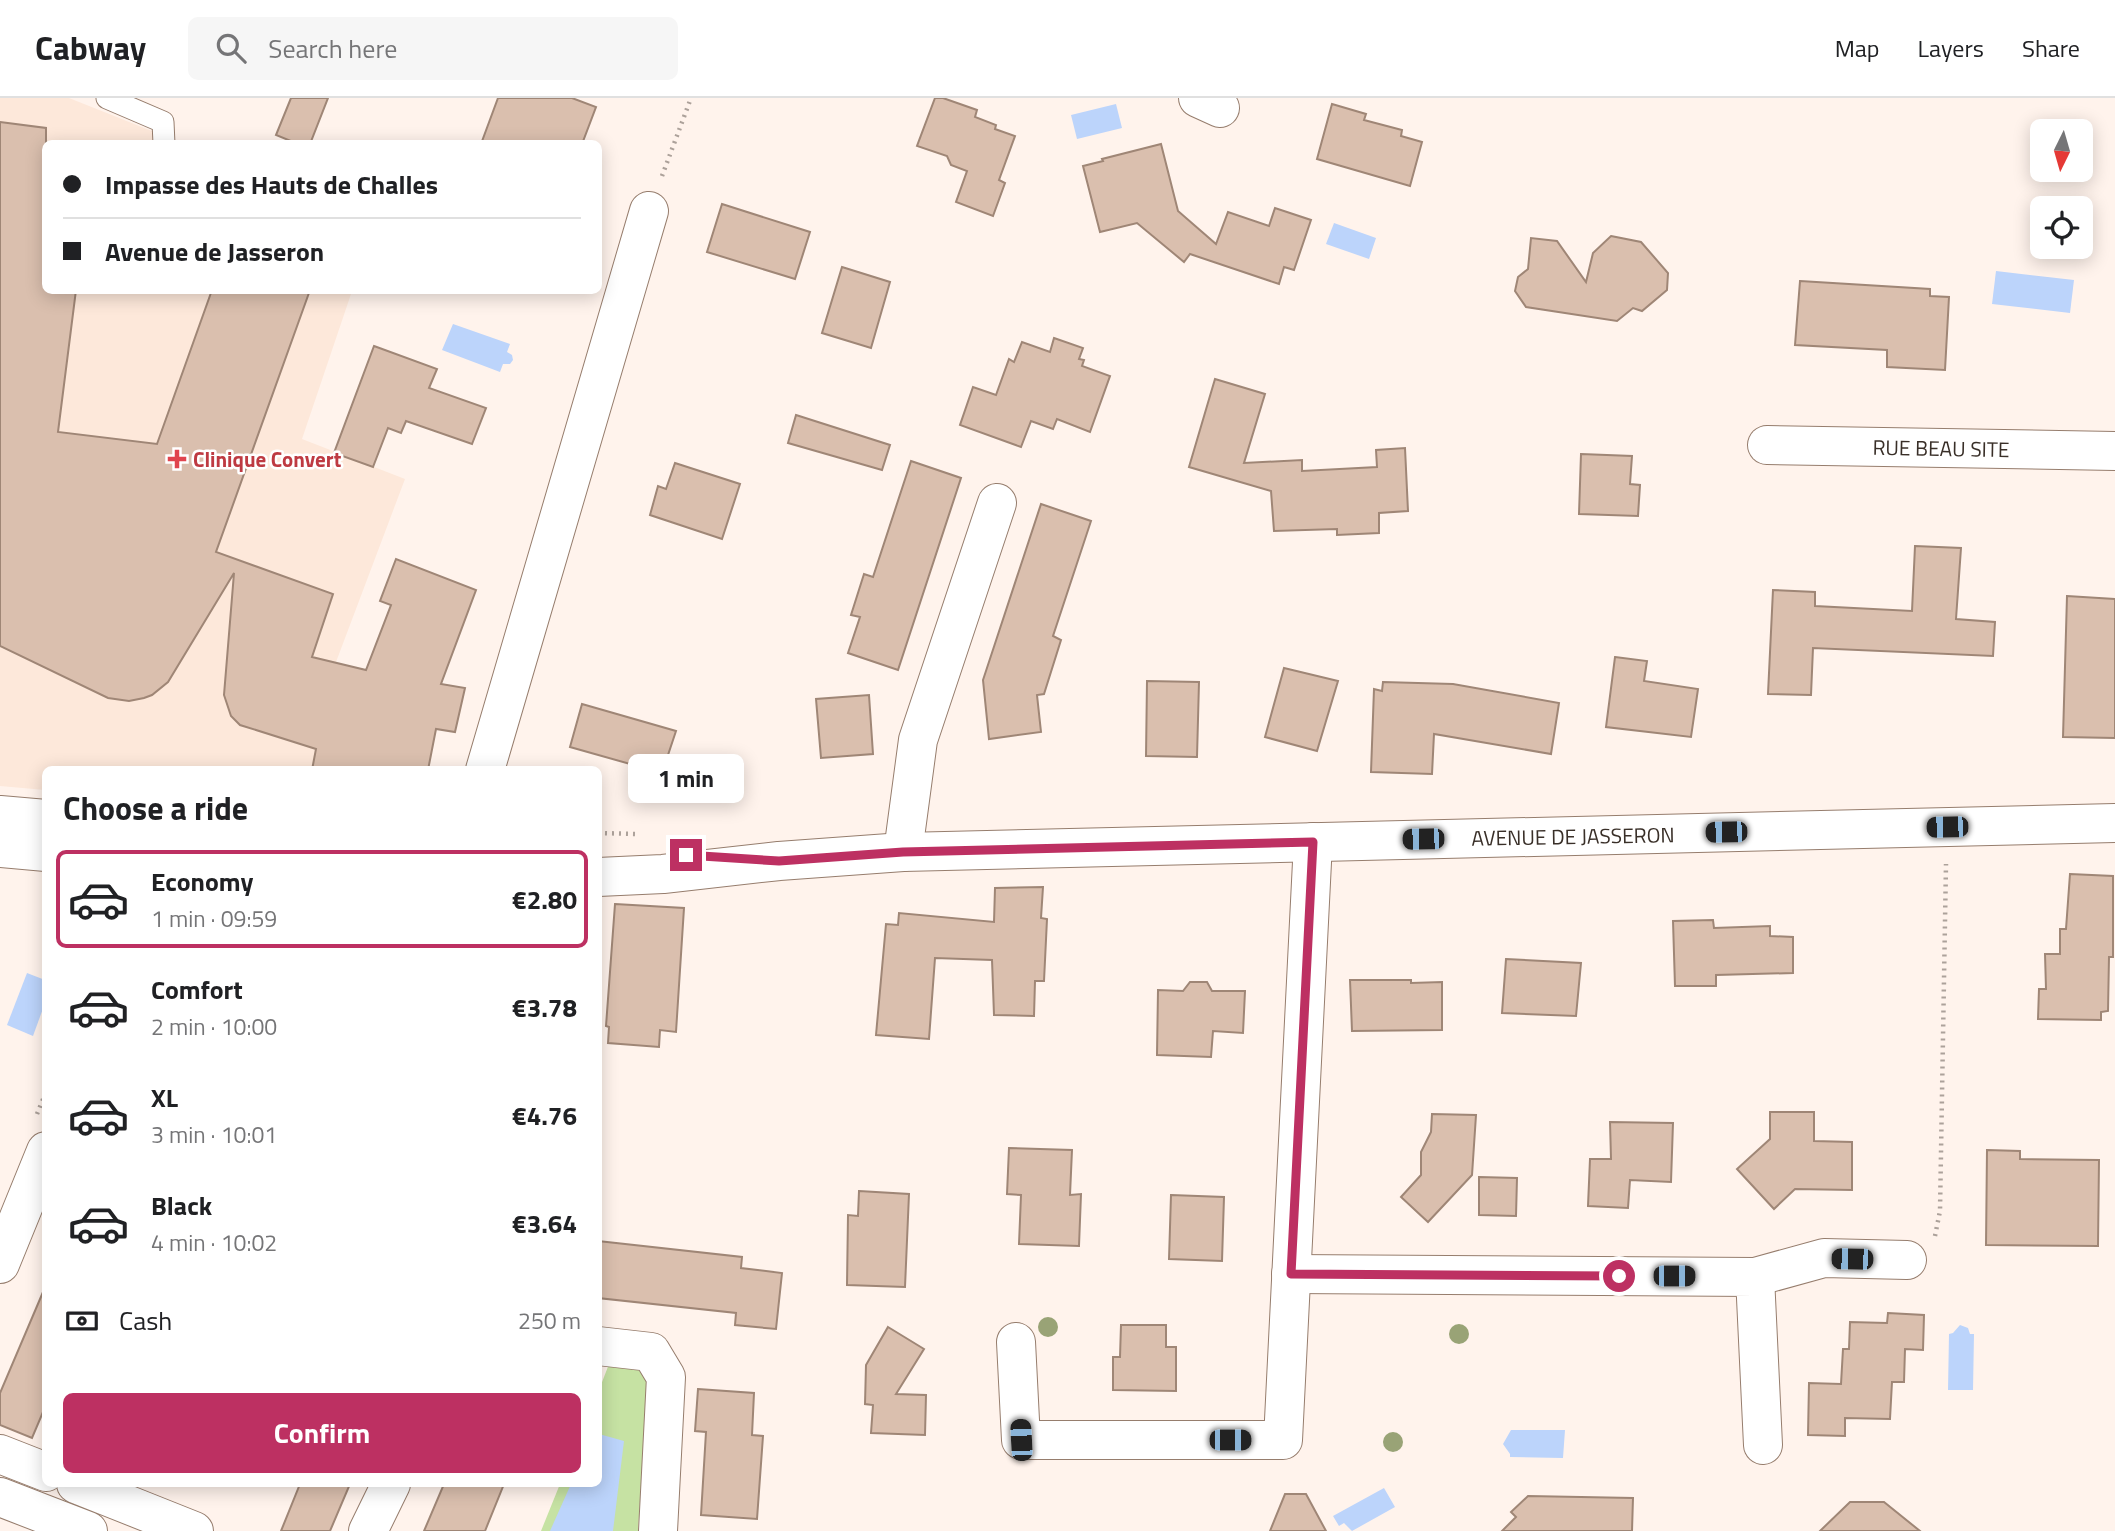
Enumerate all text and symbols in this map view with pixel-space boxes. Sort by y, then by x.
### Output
search box [188,17,678,80]
text: Cabway [35,23,146,73]
icon: search [212,29,250,67]
text: Search here [268,29,397,68]
text: Map [1835,30,1880,66]
text: Layers [1918,30,1984,66]
text: Share [2022,30,2080,66]
north arrow [2030,119,2093,182]
map controls [2030,119,2093,259]
text: Impasse des Hauts de Challes [105,165,438,204]
button: locate [2030,196,2093,259]
text: Avenue de Jasseron [105,232,324,271]
street label: RUE BEAU SITE [1872,431,2010,465]
place label: Clinique Convert [193,443,342,475]
marker: Clinique Convert [167,449,187,469]
callout: 1 min [628,754,744,802]
text: 1 min [658,761,714,796]
text: Choose a ride [63,784,248,832]
car [1926,816,1969,838]
street label: AVENUE DE JASSERON [1471,818,1675,854]
car [1705,821,1748,843]
car [1402,828,1445,850]
route end [670,839,702,871]
text: Economy [151,862,253,901]
icon: car [67,868,130,931]
text: €2.80 [512,880,577,919]
text: 1 min · 09:59 [151,901,277,936]
text: Comfort [151,970,243,1009]
icon: car [67,976,130,1039]
text: €3.78 [512,988,577,1027]
text: 2 min · 10:00 [151,1009,277,1044]
text: XL [151,1078,178,1117]
icon: car [67,1084,130,1147]
text: €4.76 [512,1096,577,1135]
text: 3 min · 10:01 [151,1117,277,1152]
text: Black [151,1186,212,1225]
icon: car [67,1192,130,1255]
text: €3.64 [512,1204,577,1243]
text: 4 min · 10:02 [151,1225,277,1260]
car [1831,1248,1874,1270]
route start [1603,1260,1635,1292]
car [1654,1266,1696,1287]
text: Cash [119,1301,172,1340]
icon: cash [63,1302,101,1340]
text: 250 m [518,1303,581,1338]
button: Confirm [63,1393,581,1473]
car [1010,1418,1033,1462]
car [1210,1430,1252,1451]

